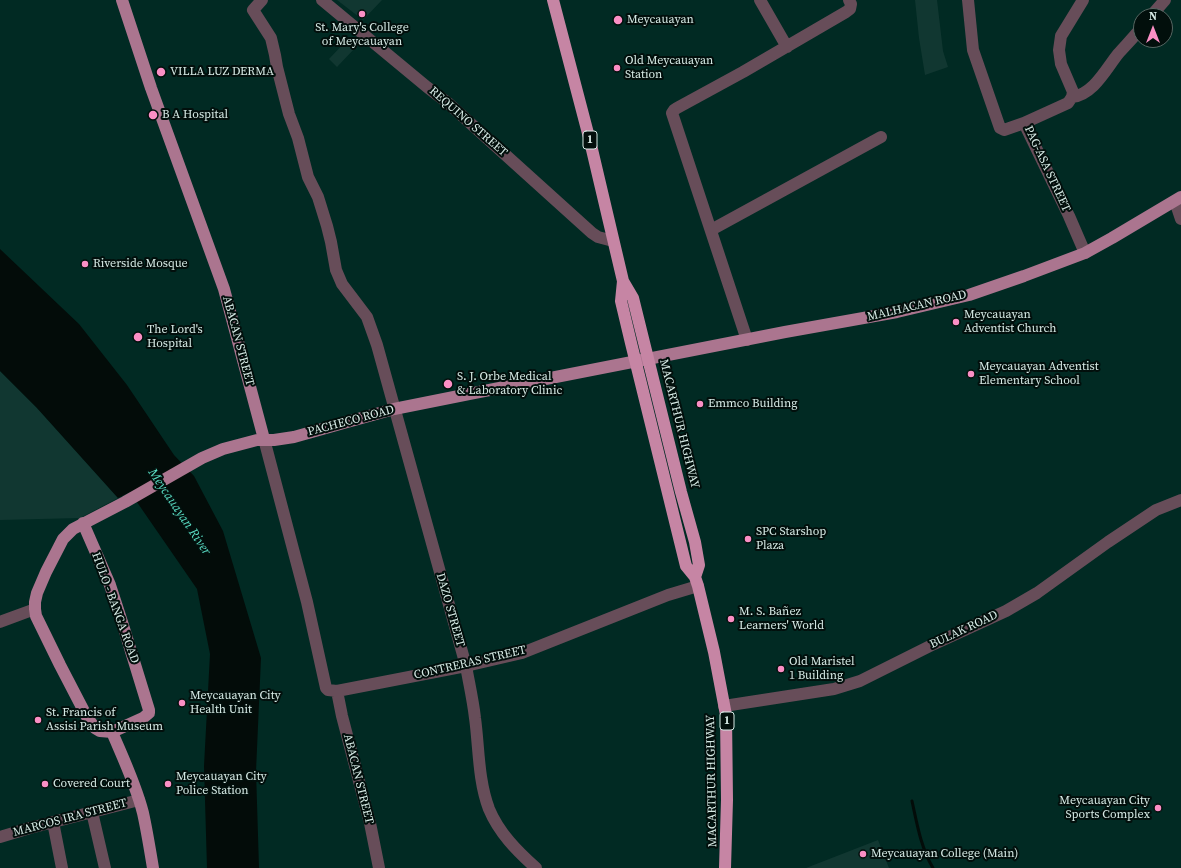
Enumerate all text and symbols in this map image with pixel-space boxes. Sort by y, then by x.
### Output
north arrow [1133,8,1173,48]
marker: St. Mary's College of Meycauayan [357,9,367,19]
text: N [1149,9,1157,24]
place label: Meycauayan [627,13,694,27]
marker: Meycauayan [612,14,624,26]
place label: St. Mary's College of Meycauayan [315,21,409,49]
place label: Old Meycauayan Station [625,54,713,82]
marker: Old Meycauayan Station [612,63,622,73]
place label: VILLA LUZ DERMA [170,65,274,79]
marker: VILLA LUZ DERMA [155,66,167,78]
street label: REQUINO STREET [426,84,510,160]
place label: B A Hospital [162,108,228,122]
marker: B A Hospital [147,109,159,121]
street label: PAG-ASA STREET [1021,124,1073,214]
road number: 1 [583,131,597,149]
place label: Riverside Mosque [93,257,188,271]
marker: Riverside Mosque [80,259,90,269]
street label: MALHACAN ROAD [866,288,968,324]
street label: ABACAN STREET [219,295,257,387]
place label: Meycauayan Adventist Church [964,308,1057,336]
marker: Meycauayan Adventist Church [951,317,961,327]
place label: The Lord's Hospital [147,323,203,351]
marker: The Lord's Hospital [132,331,144,343]
street label: MACARTHUR HIGHWAY [656,358,702,490]
place label: Meycauayan Adventist Elementary School [979,360,1099,388]
marker: Meycauayan Adventist Elementary School [966,369,976,379]
place label: S. J. Orbe Medical & Laboratory Clinic [457,370,562,398]
marker: S. J. Orbe Medical & Laboratory Clinic [442,378,454,390]
place label: Emmco Building [708,397,797,411]
marker: Emmco Building [695,399,705,409]
street label: PACHECO ROAD [306,403,396,439]
water label: Meycauayan River [144,466,214,558]
place label: SPC Starshop Plaza [756,525,826,553]
marker: SPC Starshop Plaza [743,534,753,544]
street label: HULO - BANGA ROAD [88,551,142,665]
street label: DAZO STREET [433,571,467,649]
place label: M. S. Bañez Learners' World [739,605,824,633]
street label: BULAK ROAD [928,608,1000,652]
marker: M. S. Bañez Learners' World [726,614,736,624]
street label: CONTRERAS STREET [413,643,527,683]
place label: Old Maristel 1 Building [789,655,855,683]
marker: Old Maristel 1 Building [776,664,786,674]
place label: Meycauayan City Health Unit [190,689,281,717]
marker: Meycauayan City Health Unit [177,698,187,708]
place label: St. Francis of Assisi Parish Museum [46,706,163,734]
road number: 1 [720,712,734,730]
street label: MACARTHUR HIGHWAY [704,714,720,848]
marker: St. Francis of Assisi Parish Museum [33,715,43,725]
street label: ABACAN STREET [340,732,376,826]
place label: Meycauayan City Police Station [176,770,267,798]
place label: Covered Court [53,777,130,791]
marker: Covered Court [40,779,50,789]
marker: Meycauayan City Police Station [163,779,173,789]
place label: Meycauayan City Sports Complex [1059,794,1150,822]
street label: MARCOS IRA STREET [12,796,128,840]
marker: Meycauayan City Sports Complex [1153,803,1163,813]
place label: Meycauayan College (Main) [871,847,1018,861]
marker: Meycauayan College (Main) [858,849,868,859]

